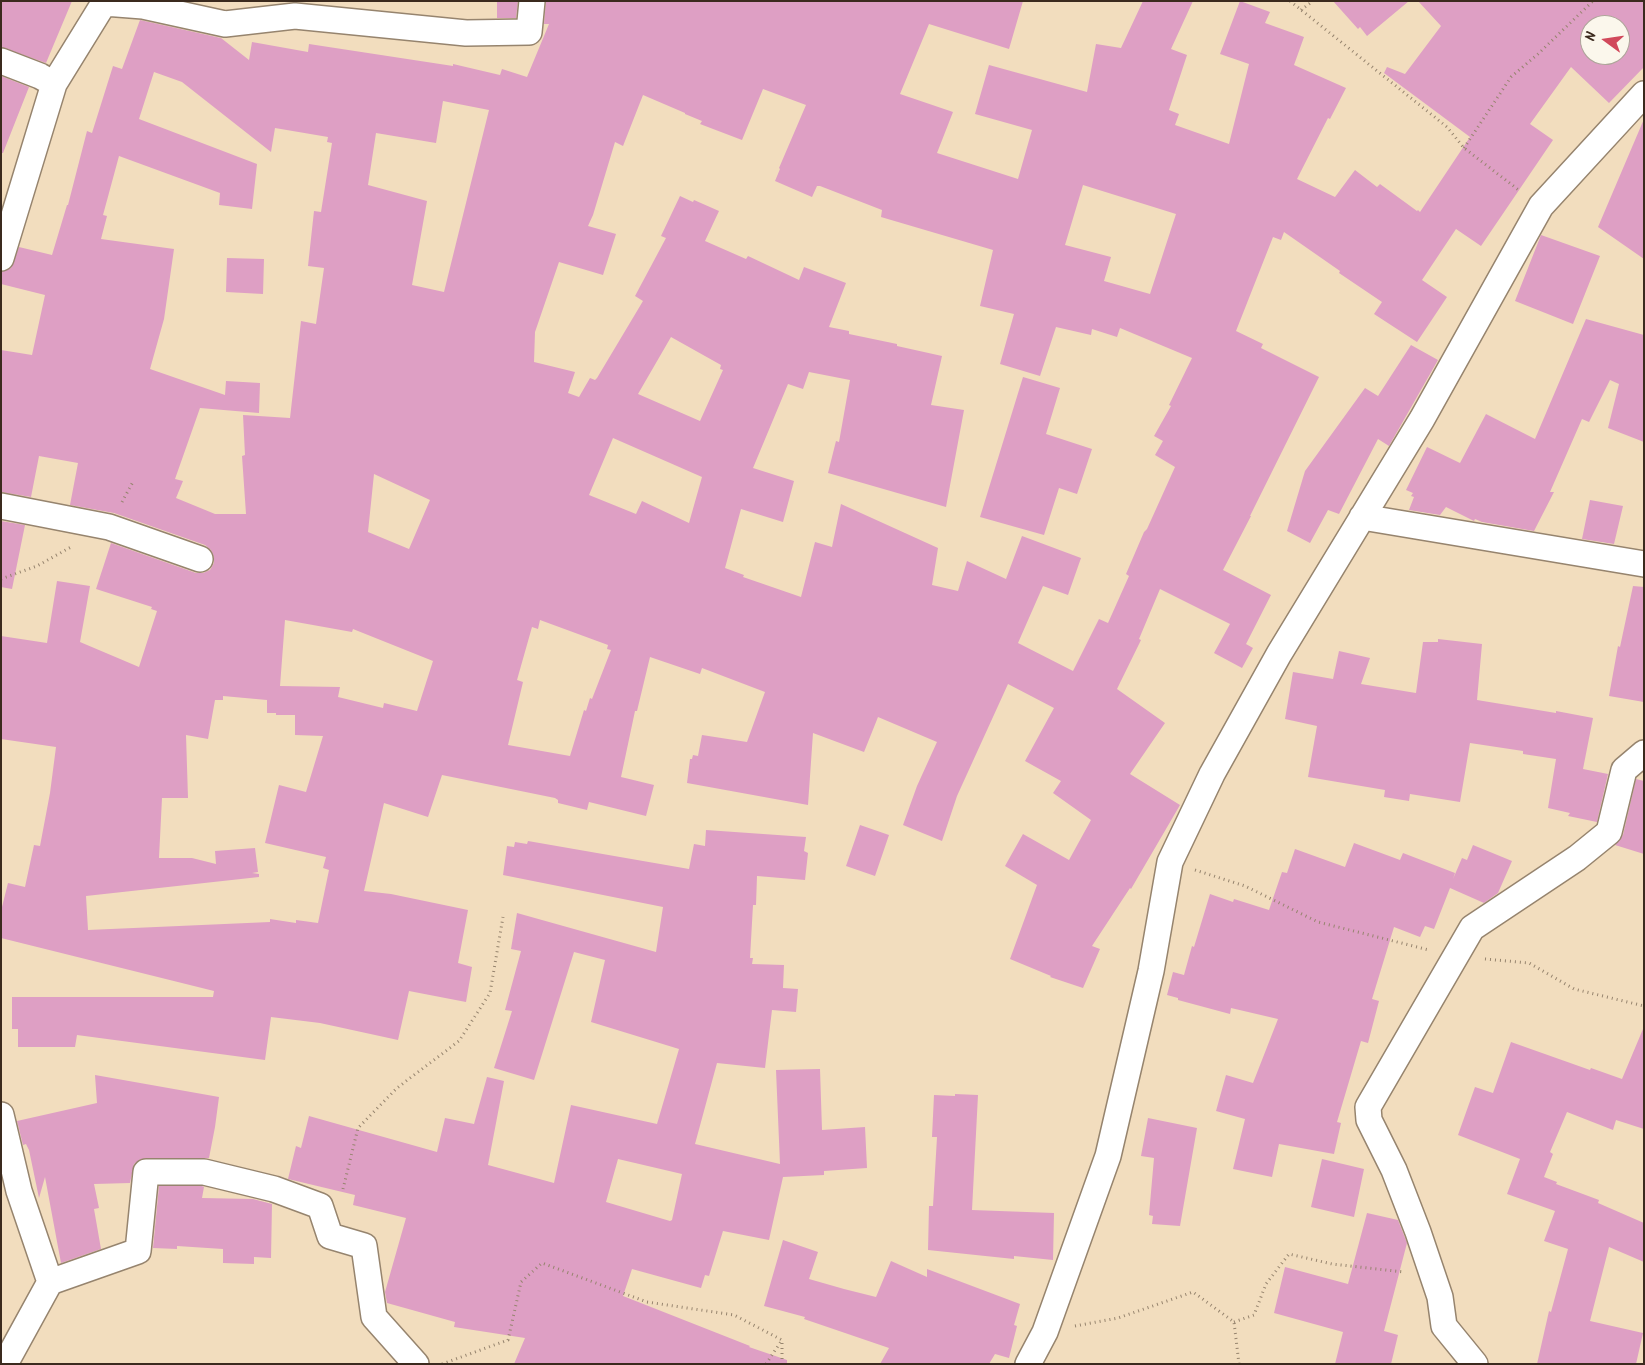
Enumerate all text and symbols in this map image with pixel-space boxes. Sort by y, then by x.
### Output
north arrow [1580,15,1630,65]
text: N [1580,30,1603,44]

